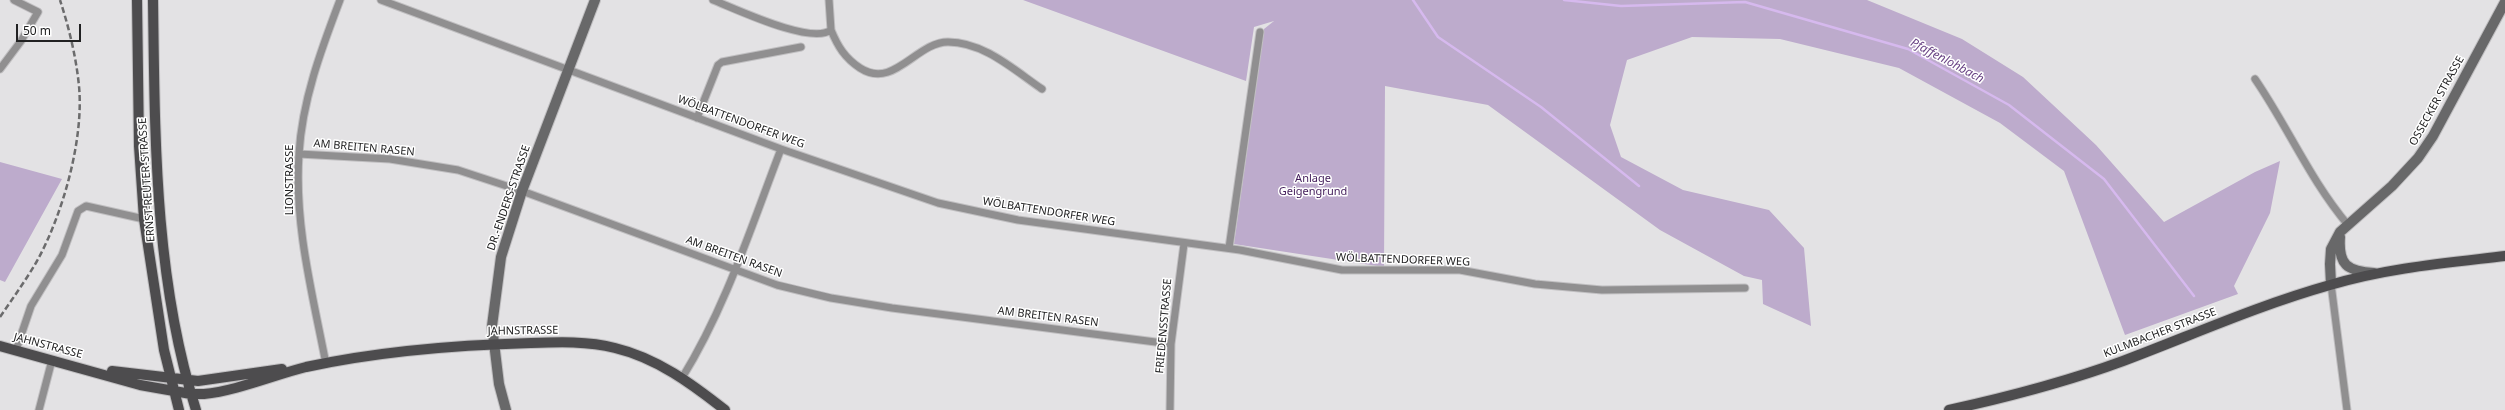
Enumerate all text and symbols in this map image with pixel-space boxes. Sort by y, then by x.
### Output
scale bar [18,16,83,42]
text: 50 m [23,22,51,39]
water label: Pfaffenlohbach [1908,36,1986,86]
street label: OSSECKER STRASSE [2407,54,2467,148]
street label: WÖLBATTENDORFER WEG [676,93,806,151]
street label: ERNST-REUTER-STRASSE [136,117,158,243]
street label: AM BREITEN RASEN [313,137,415,159]
street label: DR.-ENDERS-STRASSE [485,144,533,252]
street label: LIONSTRASSE [283,145,297,215]
park label: Anlage Geigengrund [1279,172,1347,198]
street label: WÖLBATTENDORFER WEG [982,195,1116,229]
street label: AM BREITEN RASEN [684,233,784,281]
street label: WÖLBATTENDORFER WEG [1336,251,1470,269]
street label: FRIEDENSSTRASSE [1153,278,1175,374]
street label: AM BREITEN RASEN [997,304,1099,330]
street label: KULMBACHER STRASSE [2102,305,2218,361]
street label: JAHNSTRASSE [488,324,558,338]
street label: JAHNSTRASSE [12,330,84,362]

